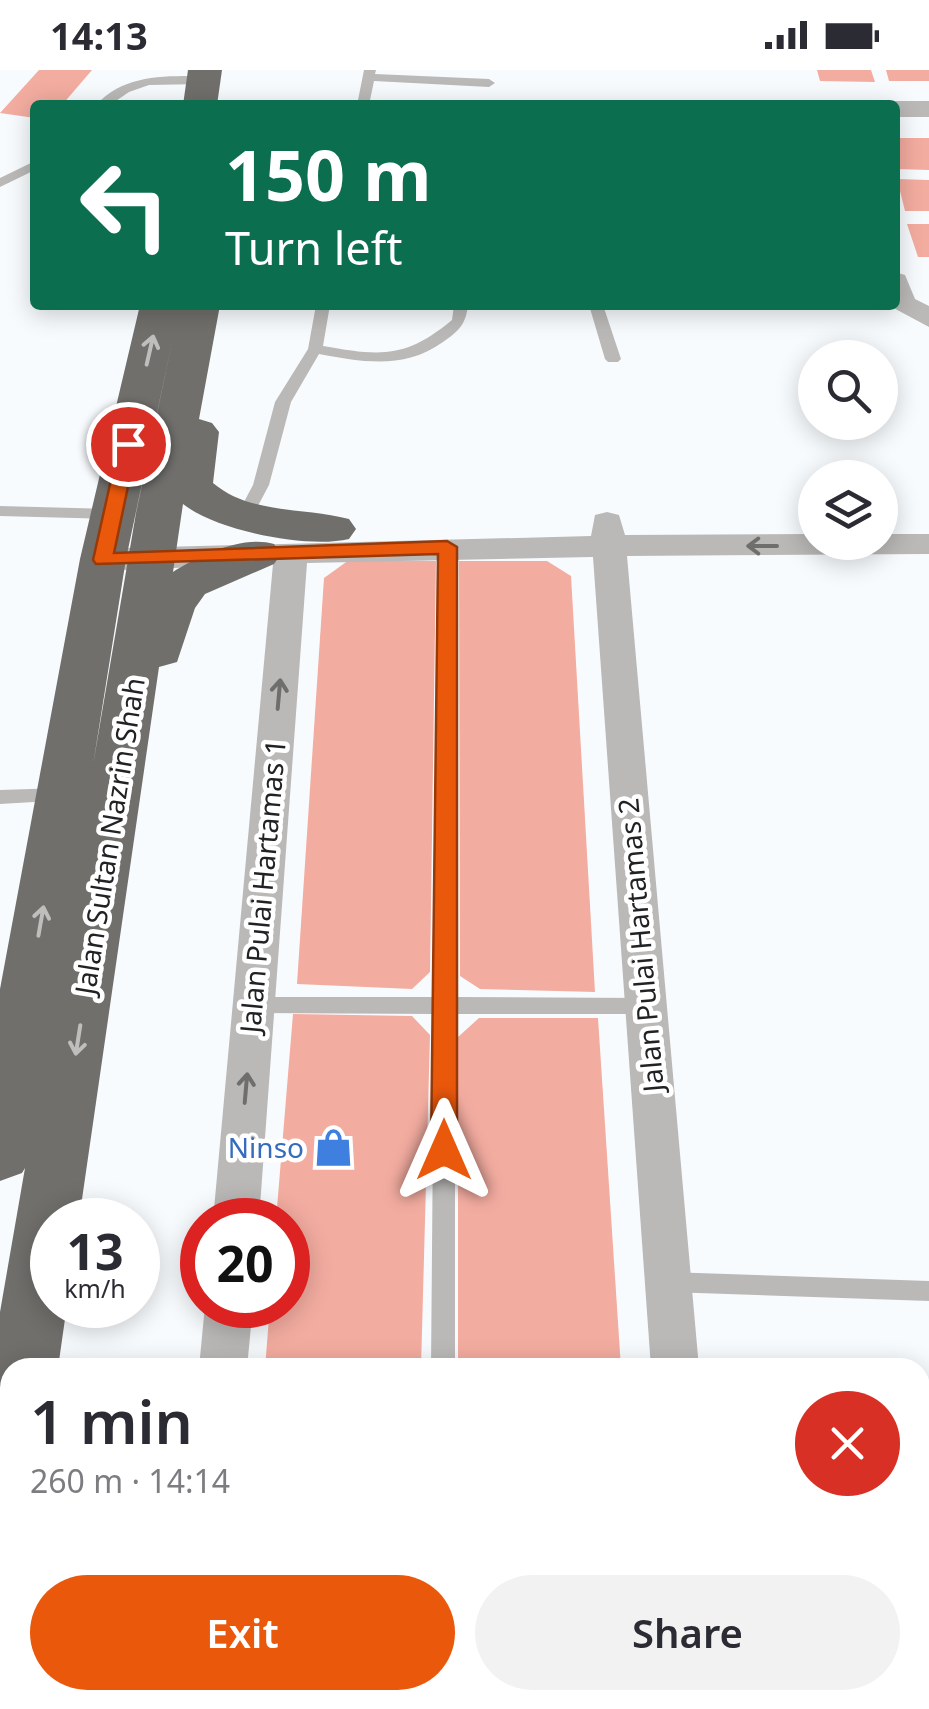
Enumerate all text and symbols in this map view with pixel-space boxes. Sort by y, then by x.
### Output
text: 14:13 [50,9,148,61]
text: 150 m [225,126,432,222]
icon: left [60,140,190,270]
text: Turn left [225,217,402,278]
one-way arrow [142,335,160,367]
map controls [798,340,898,560]
button: search [798,340,898,440]
pin [86,402,171,487]
icon: arrive [101,417,156,472]
button: layers [798,460,898,560]
one-way arrow [746,536,778,556]
street label: Jalan Sultan Nazrin Shah [65,675,153,1000]
one-way arrow [270,679,289,711]
street label: Jalan Pulai Hartamas 1 [230,737,294,1037]
street label: Jalan Pulai Hartamas 2 [608,797,672,1097]
one-way arrow [32,905,51,938]
one-way arrow [68,1023,87,1056]
one-way arrow [237,1072,256,1105]
position arrow [392,1098,496,1202]
shop icon: Ninso [313,1127,355,1169]
place label: Ninso [228,1128,304,1166]
speed limit sign: 20 [180,1198,310,1328]
text: 13 [66,1217,124,1285]
text: km/h [64,1271,126,1305]
text: 1 min [30,1380,193,1462]
button: close [795,1391,900,1496]
text: 260 m · 14:14 [30,1459,230,1502]
button: Exit [30,1575,455,1690]
button: Share [475,1575,900,1690]

